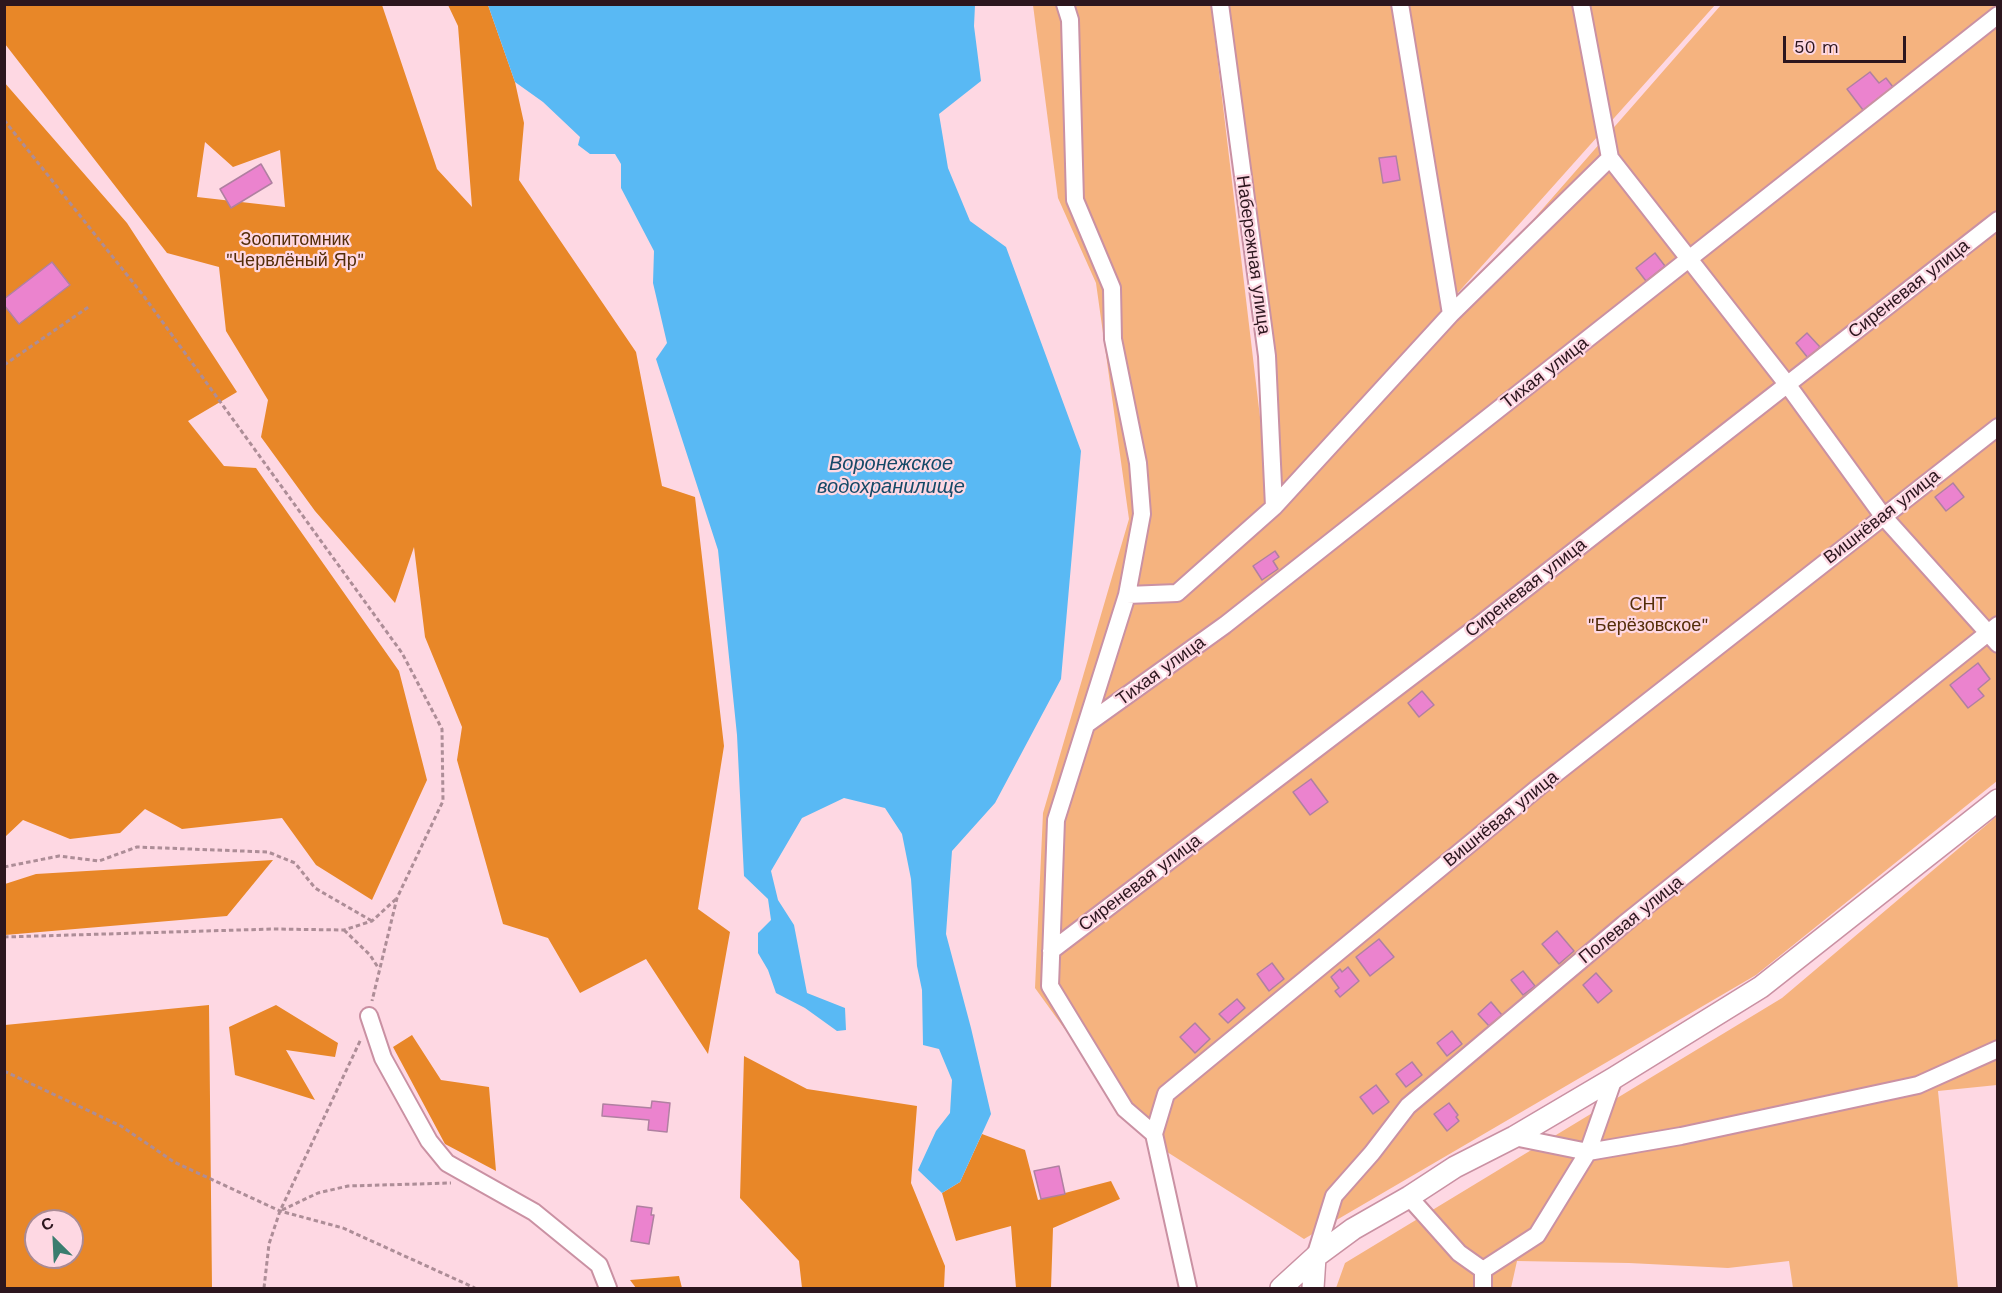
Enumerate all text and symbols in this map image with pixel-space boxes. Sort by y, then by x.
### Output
scale bar [1786,24,1909,62]
text: 50 m [1794,36,1839,57]
street label: Набережная улица [1231,174,1275,336]
park label: Зоопитомник "Червлёный Яр" [226,229,364,272]
street label: Сиреневая улица [1844,235,1974,343]
street label: Тихая улица [1497,332,1593,414]
water label: Воронежское водохранилище [817,452,965,499]
street label: Вишнёвая улица [1820,465,1944,569]
street label: Сиреневая улица [1461,534,1591,642]
park label: СНТ "Берёзовское" [1588,594,1708,636]
street label: Тихая улица [1112,632,1210,710]
street label: Вишнёвая улица [1439,766,1563,872]
street label: Сиреневая улица [1074,830,1206,936]
street label: Полевая улица [1575,871,1687,969]
north arrow [24,1209,84,1269]
text: С [38,1213,56,1235]

